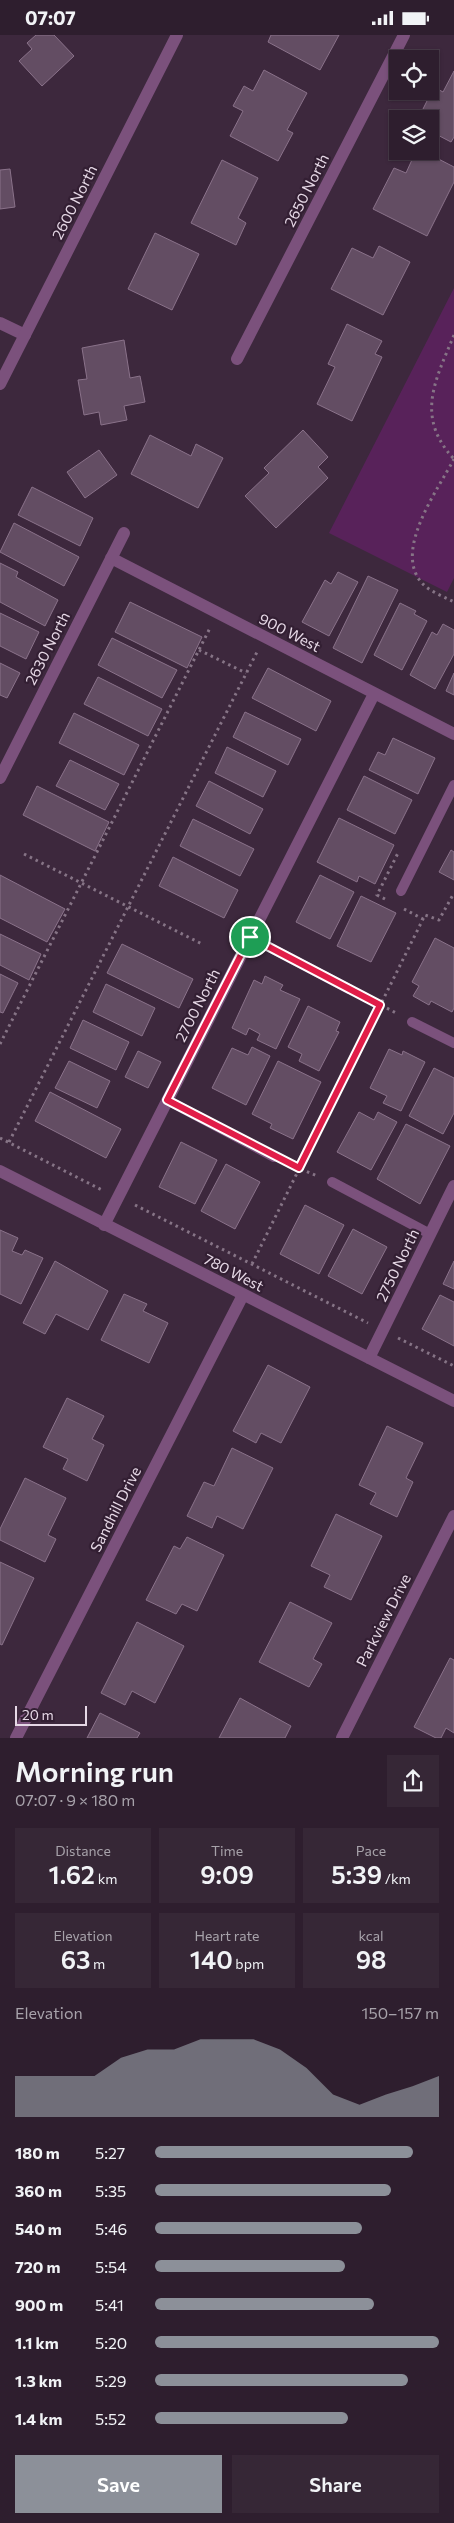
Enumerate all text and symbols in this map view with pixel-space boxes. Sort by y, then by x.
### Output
text: 07:07 [25,6,76,29]
map controls [389,50,439,160]
button: locate [389,50,439,100]
button: layers [389,110,439,160]
street label: 2650 North [280,150,332,230]
street label: 2600 North [48,162,100,242]
street label: 2630 North [21,608,73,688]
street label: 900 West [256,609,324,655]
pin [229,916,271,958]
icon: arrive [236,923,264,951]
street label: 2700 North [171,965,223,1045]
street label: 2750 North [372,1226,422,1304]
street label: 780 West [201,1249,267,1295]
street label: Sandhill Drive [86,1463,144,1555]
street label: Parkview Drive [352,1571,414,1669]
scale bar [15,1703,88,1726]
text: 20 m [22,1706,54,1723]
text: Morning run [15,1754,174,1788]
button: share [387,1755,439,1807]
text: 07:07 · 9 × 180 m [15,1790,135,1809]
text: Distance [55,1842,111,1859]
text: Time [211,1842,243,1859]
text: Pace [356,1842,386,1859]
text: 1.62 [49,1859,95,1889]
text: 9:09 [200,1859,254,1889]
text: 5:39 [331,1859,382,1889]
text: km [95,1870,117,1887]
text: /km [382,1870,411,1887]
text: Elevation [53,1927,113,1944]
text: Heart rate [194,1927,260,1944]
text: kcal [358,1927,384,1944]
text: 63 [61,1944,90,1974]
text: 140 [190,1944,233,1974]
text: 98 [356,1944,386,1974]
text: m [90,1955,105,1972]
text: bpm [233,1955,264,1972]
text: Elevation [15,2003,83,2022]
text: 150–157 m [362,2003,439,2022]
text: 180 m [15,2143,60,2162]
text: 5:27 [95,2143,125,2162]
text: 360 m [15,2181,62,2200]
text: 5:35 [95,2181,126,2200]
text: 540 m [15,2219,62,2238]
text: 5:46 [95,2219,127,2238]
text: 720 m [15,2257,60,2276]
text: 5:54 [95,2257,127,2276]
text: 900 m [15,2295,63,2314]
text: 5:41 [95,2295,124,2314]
text: 1.1 km [15,2333,59,2352]
text: 5:20 [95,2333,127,2352]
text: 1.3 km [15,2371,62,2390]
text: 5:29 [95,2371,127,2390]
text: 1.4 km [15,2409,62,2428]
text: 5:52 [95,2409,126,2428]
button: Save [15,2455,222,2513]
button: Share [232,2455,439,2513]

